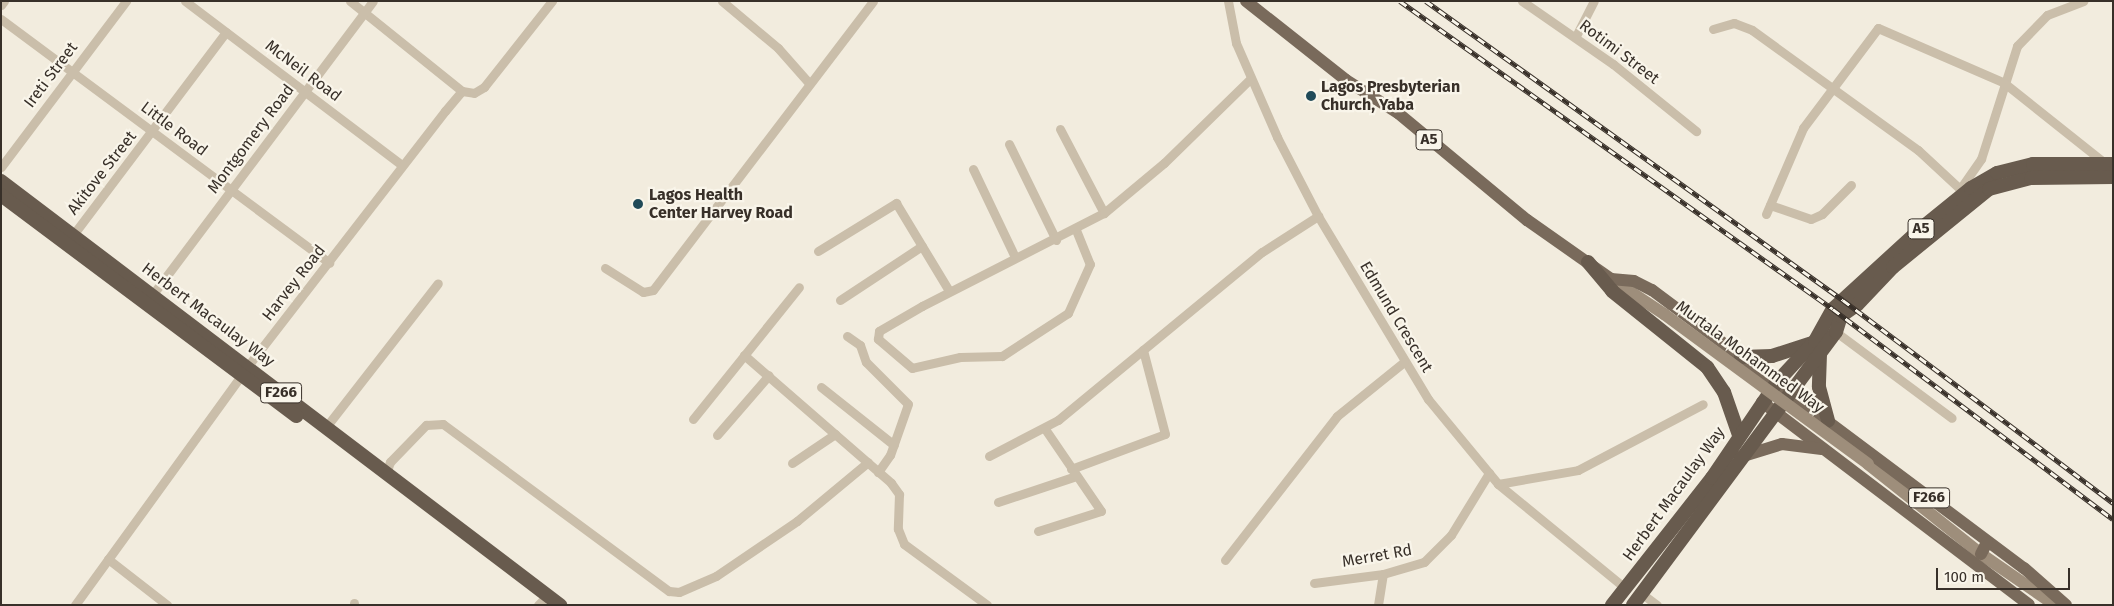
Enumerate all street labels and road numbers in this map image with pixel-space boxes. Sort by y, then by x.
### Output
street label: Rotimi Street [1575,16,1663,88]
street label: McNeil Road [261,36,345,106]
street label: Ireti Street [20,38,82,112]
street label: Montgomery Road [204,81,298,197]
street label: Little Road [137,98,211,160]
street label: Akitove Street [63,127,141,219]
road number: A5 [1415,128,1443,152]
road number: A5 [1907,216,1935,242]
street label: Harvey Road [258,241,330,325]
street label: Edmund Crescent [1355,258,1437,376]
street label: Herbert Macaulay Way [138,259,278,371]
street label: Murtala Mohammed Way [1672,297,1828,417]
road number: F266 [260,380,302,406]
street label: Herbert Macaulay Way [1619,423,1729,565]
road number: F266 [1908,486,1950,510]
street label: Merret Rd [1340,540,1414,572]

